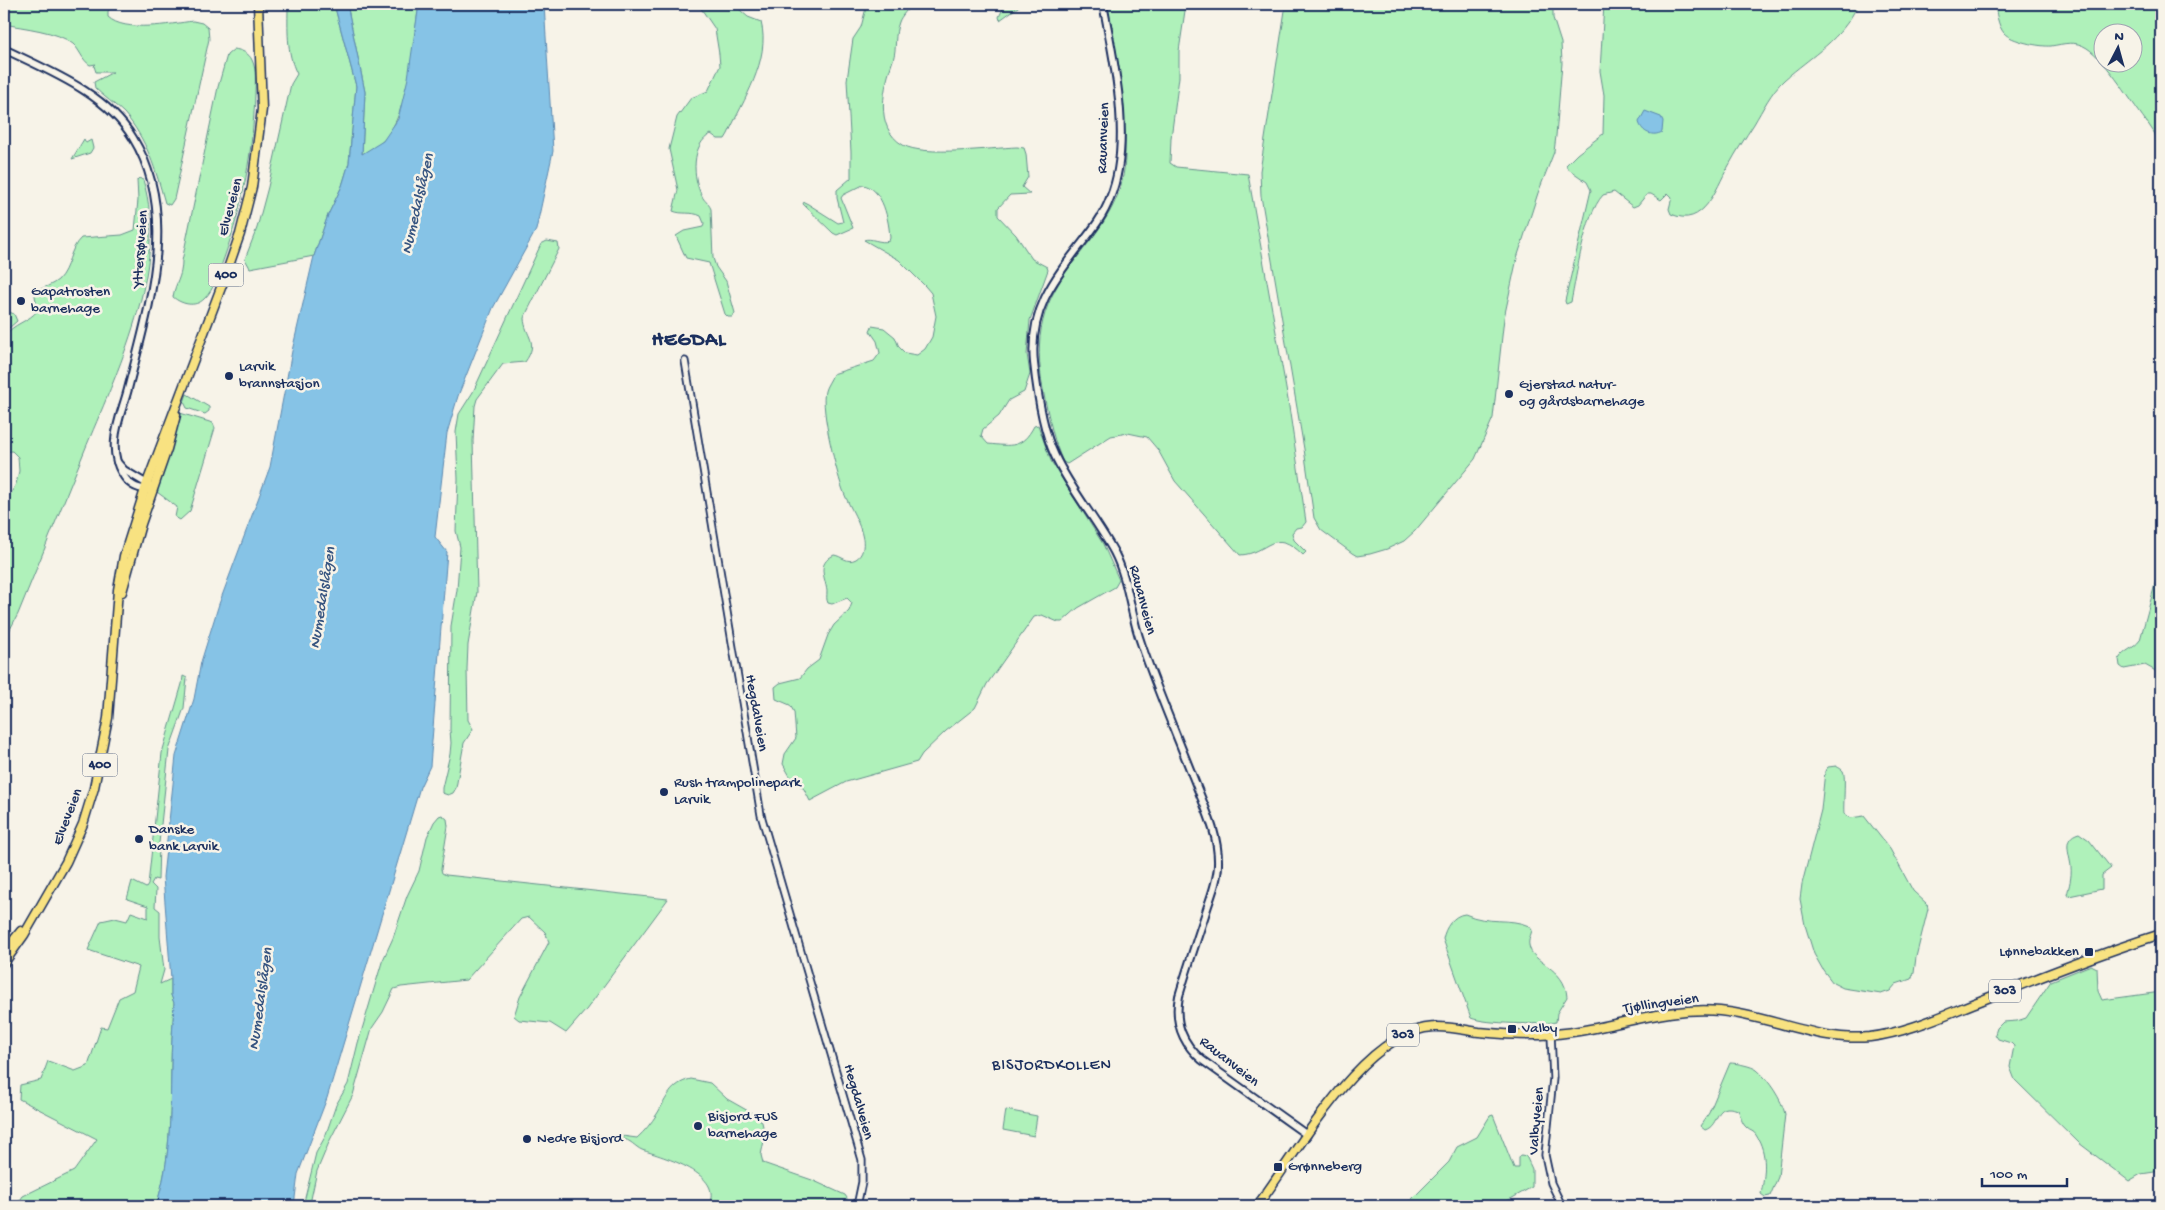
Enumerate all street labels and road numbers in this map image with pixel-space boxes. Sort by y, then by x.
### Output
street label: Rauanveien [1094,102,1114,174]
street label: Elveveien [215,176,247,238]
street label: Yttersøveien [129,209,153,291]
road number: 400 [208,264,244,286]
street label: Rauanveien [1124,563,1160,637]
street label: Hegdalveien [740,673,772,753]
road number: 400 [82,754,118,776]
street label: Elveveien [49,786,87,848]
road number: 303 [1989,979,2021,1002]
street label: Tjøllingveien [1621,990,1700,1018]
road number: 303 [1387,1024,1419,1046]
street label: Rauanveien [1195,1033,1263,1091]
street label: Hegdalveien [839,1062,877,1142]
street label: Valbyveien [1525,1086,1549,1157]

